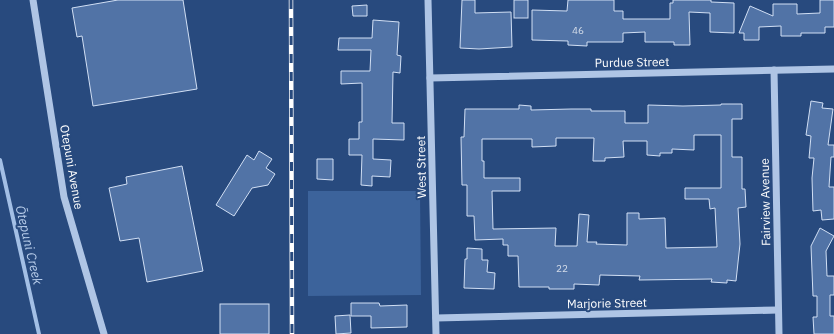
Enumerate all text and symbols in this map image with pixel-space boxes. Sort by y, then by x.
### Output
house number: 46 [572,24,584,37]
street label: Purdue Street [595,54,669,70]
street label: Otepuni Avenue [57,123,87,211]
street label: West Street [413,135,429,199]
street label: Fairview Avenue [757,158,773,246]
water label: Ōtepuni Creek [12,204,46,286]
house number: 22 [556,262,568,275]
street label: Marjorie Street [567,295,647,311]

